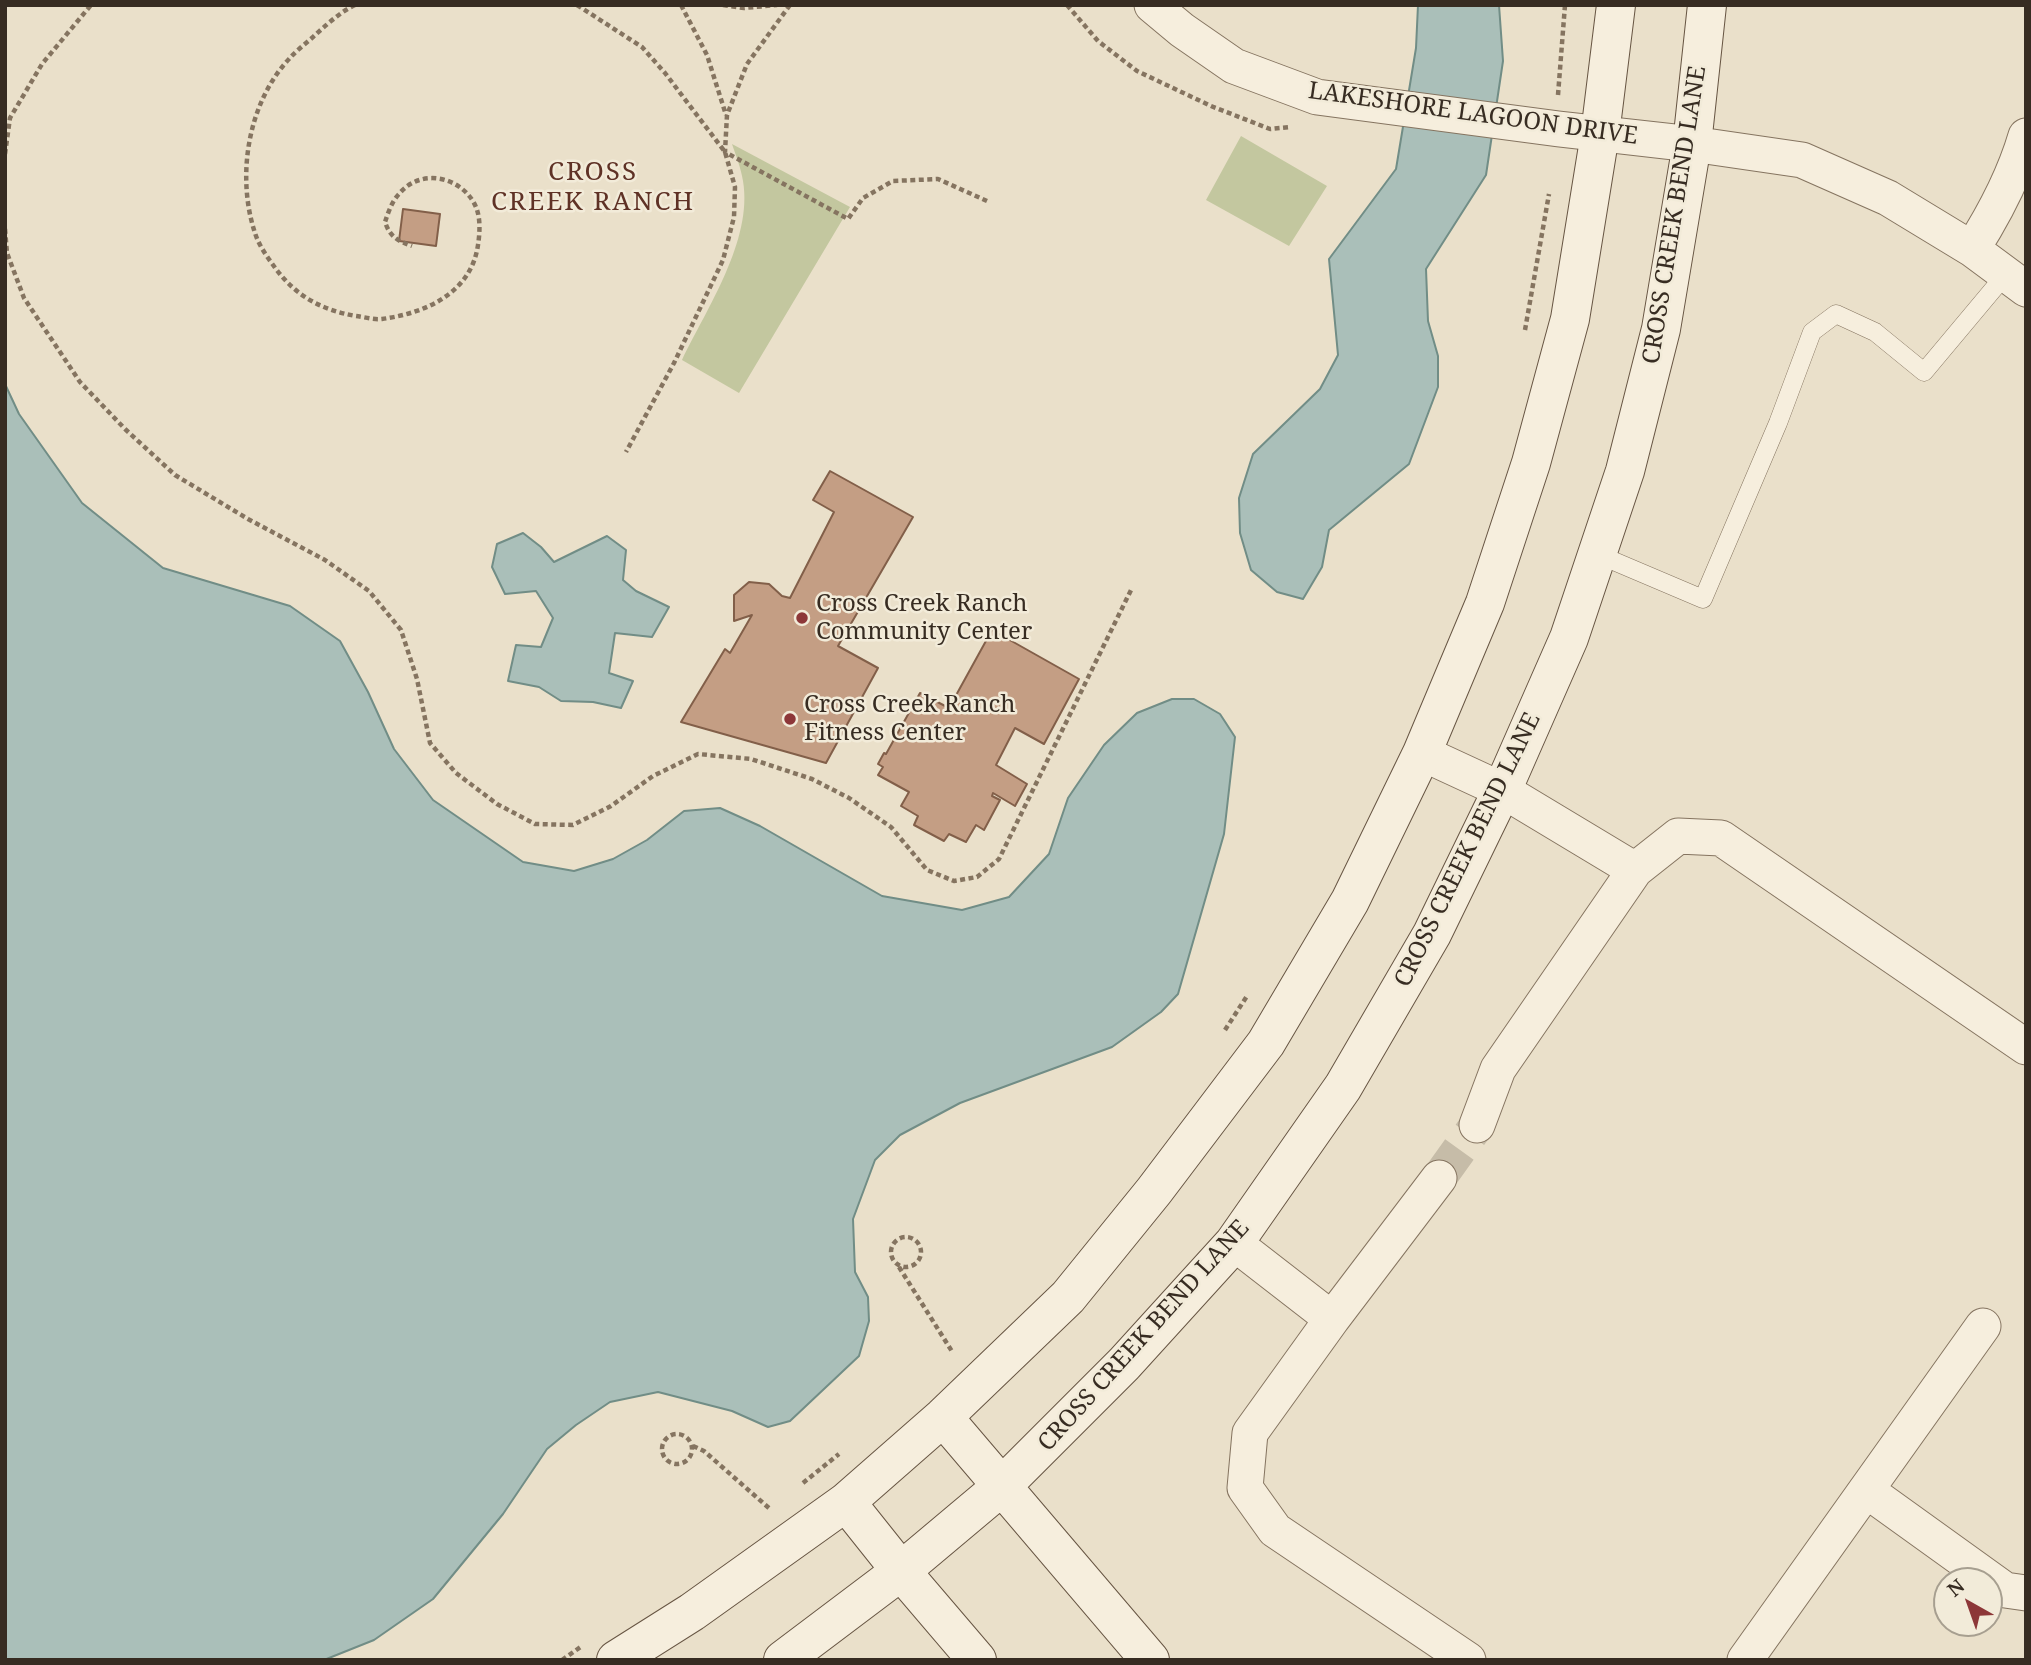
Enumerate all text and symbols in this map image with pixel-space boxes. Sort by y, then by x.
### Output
street label: CROSS CREEK BEND LANE [1637,64,1713,366]
street label: LAKESHORE LAGOON DRIVE [1306,77,1640,151]
district label: CROSS CREEK RANCH [492,157,694,218]
place label: Cross Creek Ranch Community Center [816,590,1032,646]
marker: Cross Creek Ranch Community Center [794,610,810,626]
place label: Cross Creek Ranch Fitness Center [804,691,1016,747]
street label: CROSS CREEK BEND LANE [1389,708,1547,992]
marker: Cross Creek Ranch Fitness Center [782,711,798,727]
street label: CROSS CREEK BEND LANE [1032,1214,1256,1458]
north arrow [1933,1567,2003,1637]
text: N [1942,1573,1970,1602]

